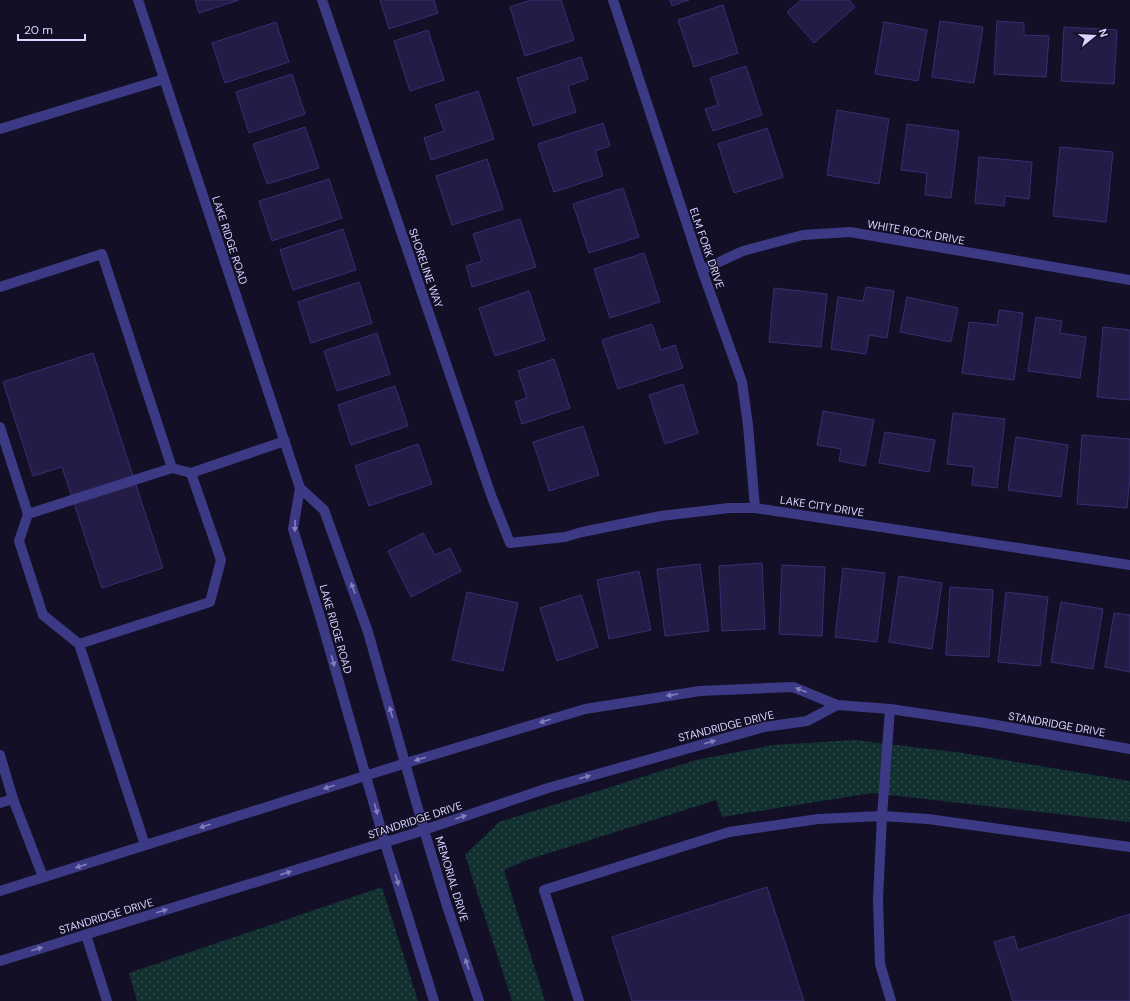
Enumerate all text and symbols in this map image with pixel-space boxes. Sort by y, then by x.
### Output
scale bar [18,16,85,42]
north arrow [1074,16,1114,56]
text: 20 m [24,22,53,38]
text: N [1096,27,1111,39]
street label: LAKE RIDGE ROAD [209,194,251,286]
street label: ELM FORK DRIVE [687,206,727,290]
street label: WHITE ROCK DRIVE [866,217,966,247]
street label: SHORELINE WAY [406,226,446,310]
street label: LAKE CITY DRIVE [779,492,865,520]
one-way arrow [291,520,298,532]
one-way arrow [349,582,355,594]
street label: LAKE RIDGE ROAD [317,583,356,676]
one-way arrow [330,655,336,667]
one-way arrow [794,687,806,693]
one-way arrow [666,692,678,698]
one-way arrow [388,706,394,718]
street label: STANDRIDGE DRIVE [677,707,775,745]
street label: STANDRIDGE DRIVE [1007,709,1107,739]
one-way arrow [539,718,551,724]
one-way arrow [704,739,716,745]
one-way arrow [414,756,426,762]
one-way arrow [579,774,591,780]
one-way arrow [323,785,335,791]
street label: STANDRIDGE DRIVE [366,798,464,842]
one-way arrow [373,803,379,815]
one-way arrow [456,814,468,820]
one-way arrow [199,824,211,830]
street label: MEMORIAL DRIVE [432,835,472,923]
one-way arrow [75,863,87,869]
one-way arrow [280,870,292,876]
one-way arrow [394,874,400,886]
street label: STANDRIDGE DRIVE [57,895,155,937]
one-way arrow [156,908,168,914]
one-way arrow [32,946,44,952]
one-way arrow [464,958,470,970]

